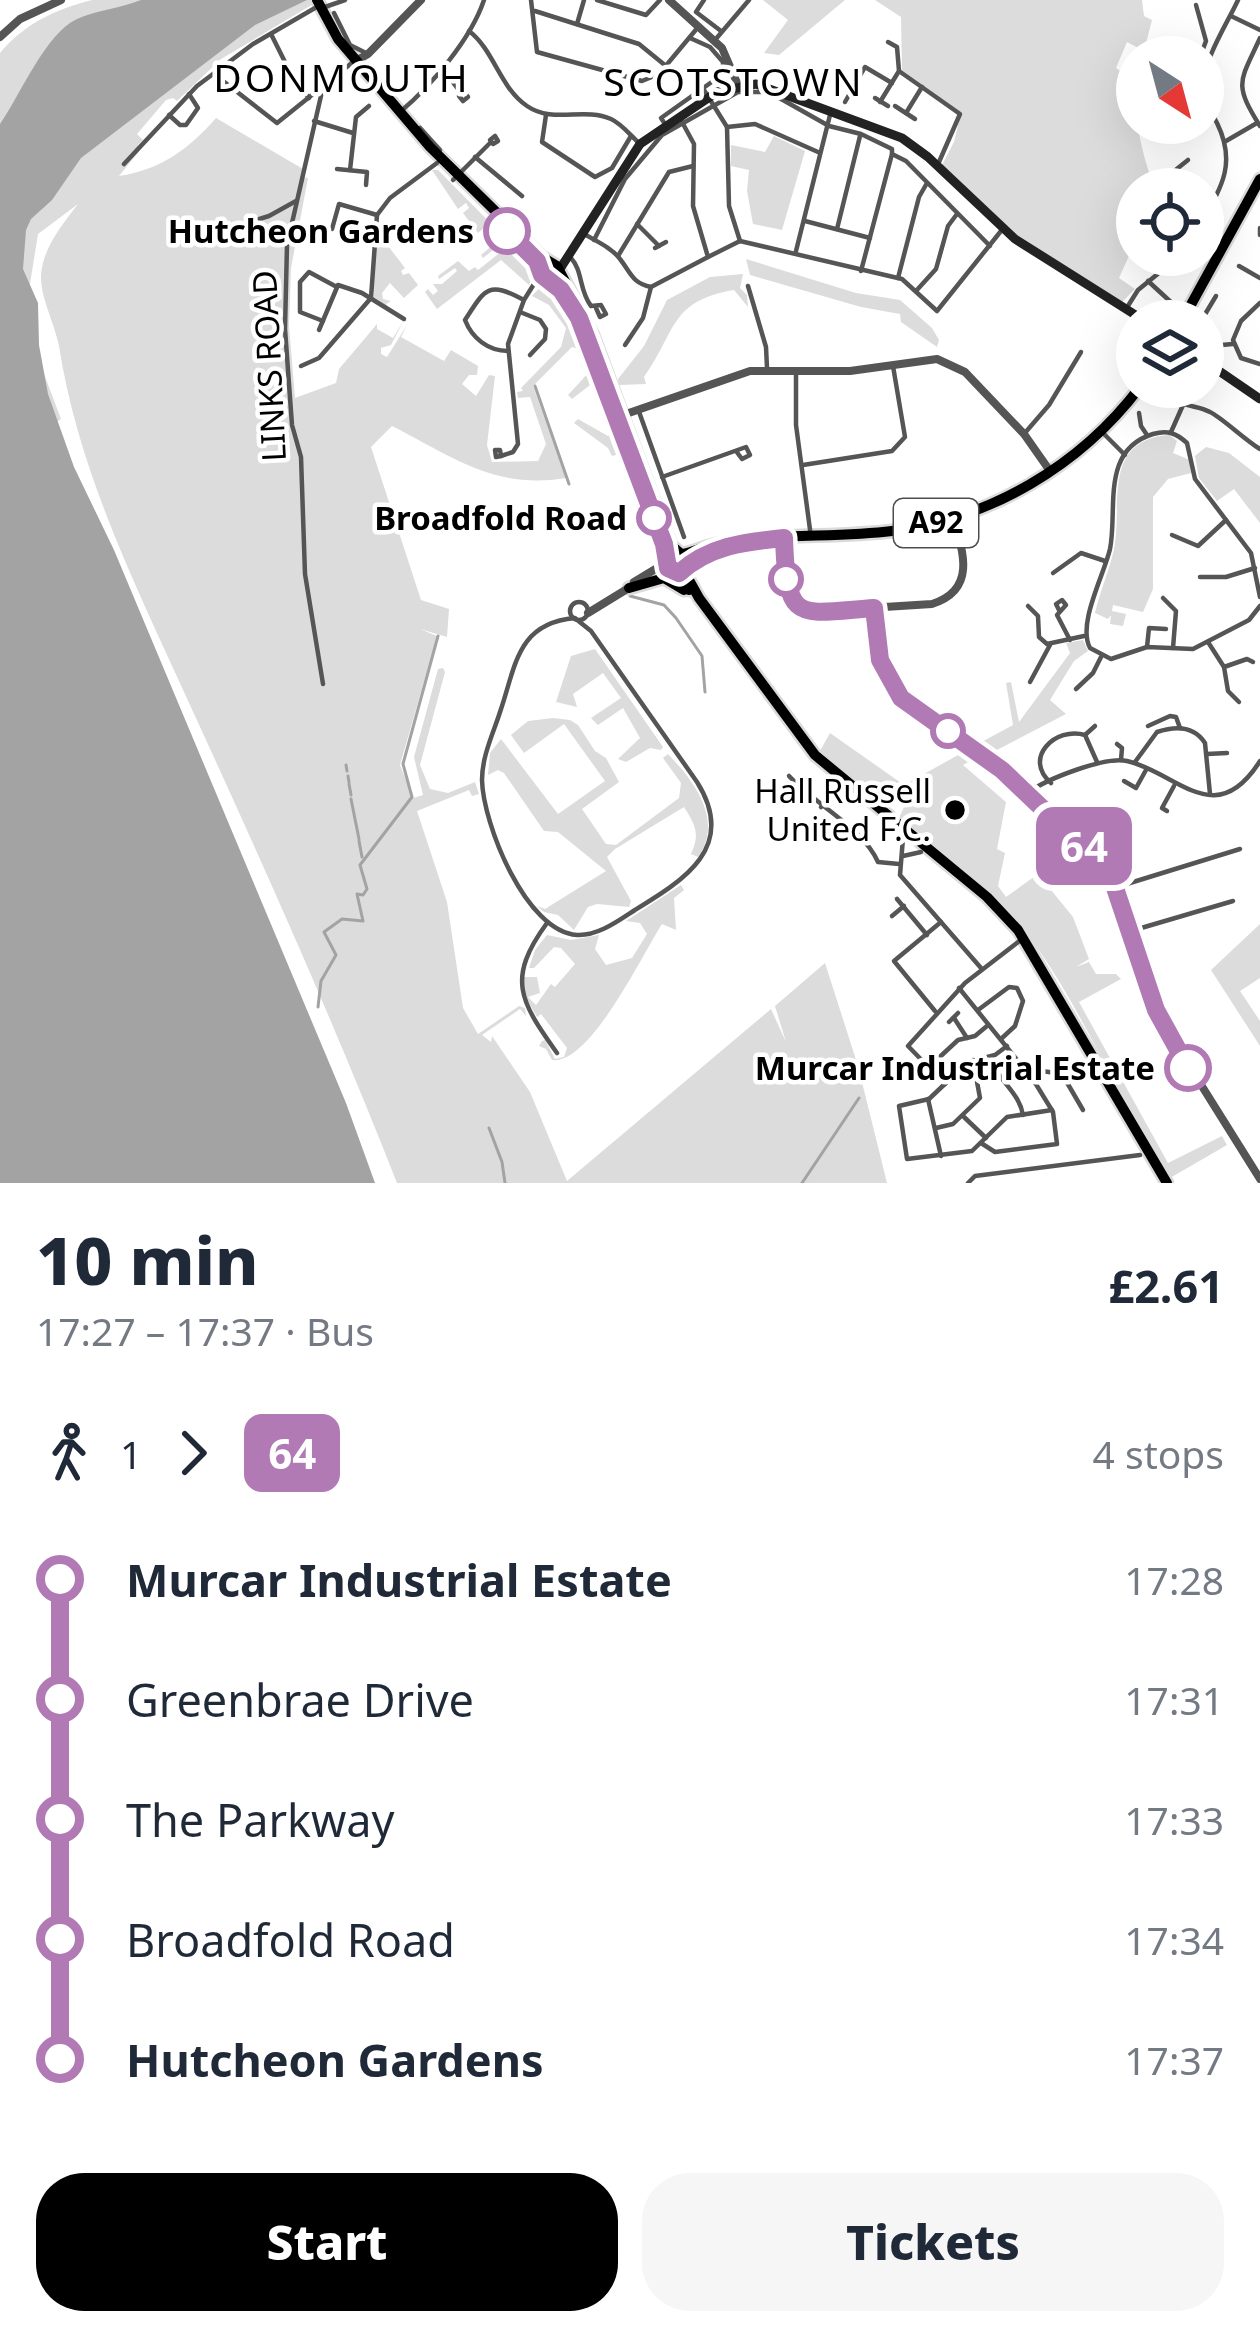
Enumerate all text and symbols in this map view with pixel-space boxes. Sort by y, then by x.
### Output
north arrow [1116,36,1224,144]
map controls [1116,36,1224,408]
district label: DONMOUTH [213,50,471,103]
district label: SCOTSTOWN [603,54,865,107]
button: locate [1116,168,1224,276]
place label: Hutcheon Gardens [168,208,474,253]
marker: Hutcheon Gardens [485,209,529,253]
street label: LINKS ROAD [241,269,296,463]
button: layers [1116,300,1224,408]
place label: Broadfold Road [374,495,627,540]
road number: A92 [894,499,978,547]
marker: Broadfold Road [638,502,670,534]
unlabelled marker [770,563,802,595]
unlabelled marker [932,715,964,747]
place label: Hall Russell United F.C. [754,768,931,851]
marker: Hall Russell United F.C. [942,797,968,823]
line badge: 64 [1030,807,1138,885]
text: 64 [1060,817,1108,874]
place label: Murcar Industrial Estate [755,1045,1155,1090]
marker: Murcar Industrial Estate [1166,1046,1210,1090]
text: 10 min [36,1214,259,1304]
text: £2.61 [1108,1255,1224,1316]
text: 17:27 – 17:37 · Bus [36,1304,374,1357]
icon: walk [36,1420,102,1486]
icon: forward [160,1420,226,1486]
text: 64 [268,1424,316,1481]
text: 1 [120,1427,142,1480]
text: 4 stops [1093,1427,1224,1480]
text: Murcar Industrial Estate [126,1549,672,1610]
text: 17:28 [1124,1553,1224,1606]
text: Greenbrae Drive [126,1669,474,1730]
text: 17:31 [1124,1673,1224,1726]
text: The Parkway [126,1789,395,1850]
text: 17:33 [1124,1793,1224,1846]
text: Broadfold Road [126,1909,455,1970]
text: 17:34 [1124,1913,1224,1966]
text: Hutcheon Gardens [126,2029,544,2090]
text: 17:37 [1124,2033,1224,2086]
button: Start [36,2173,618,2311]
button: Tickets [642,2173,1224,2311]

